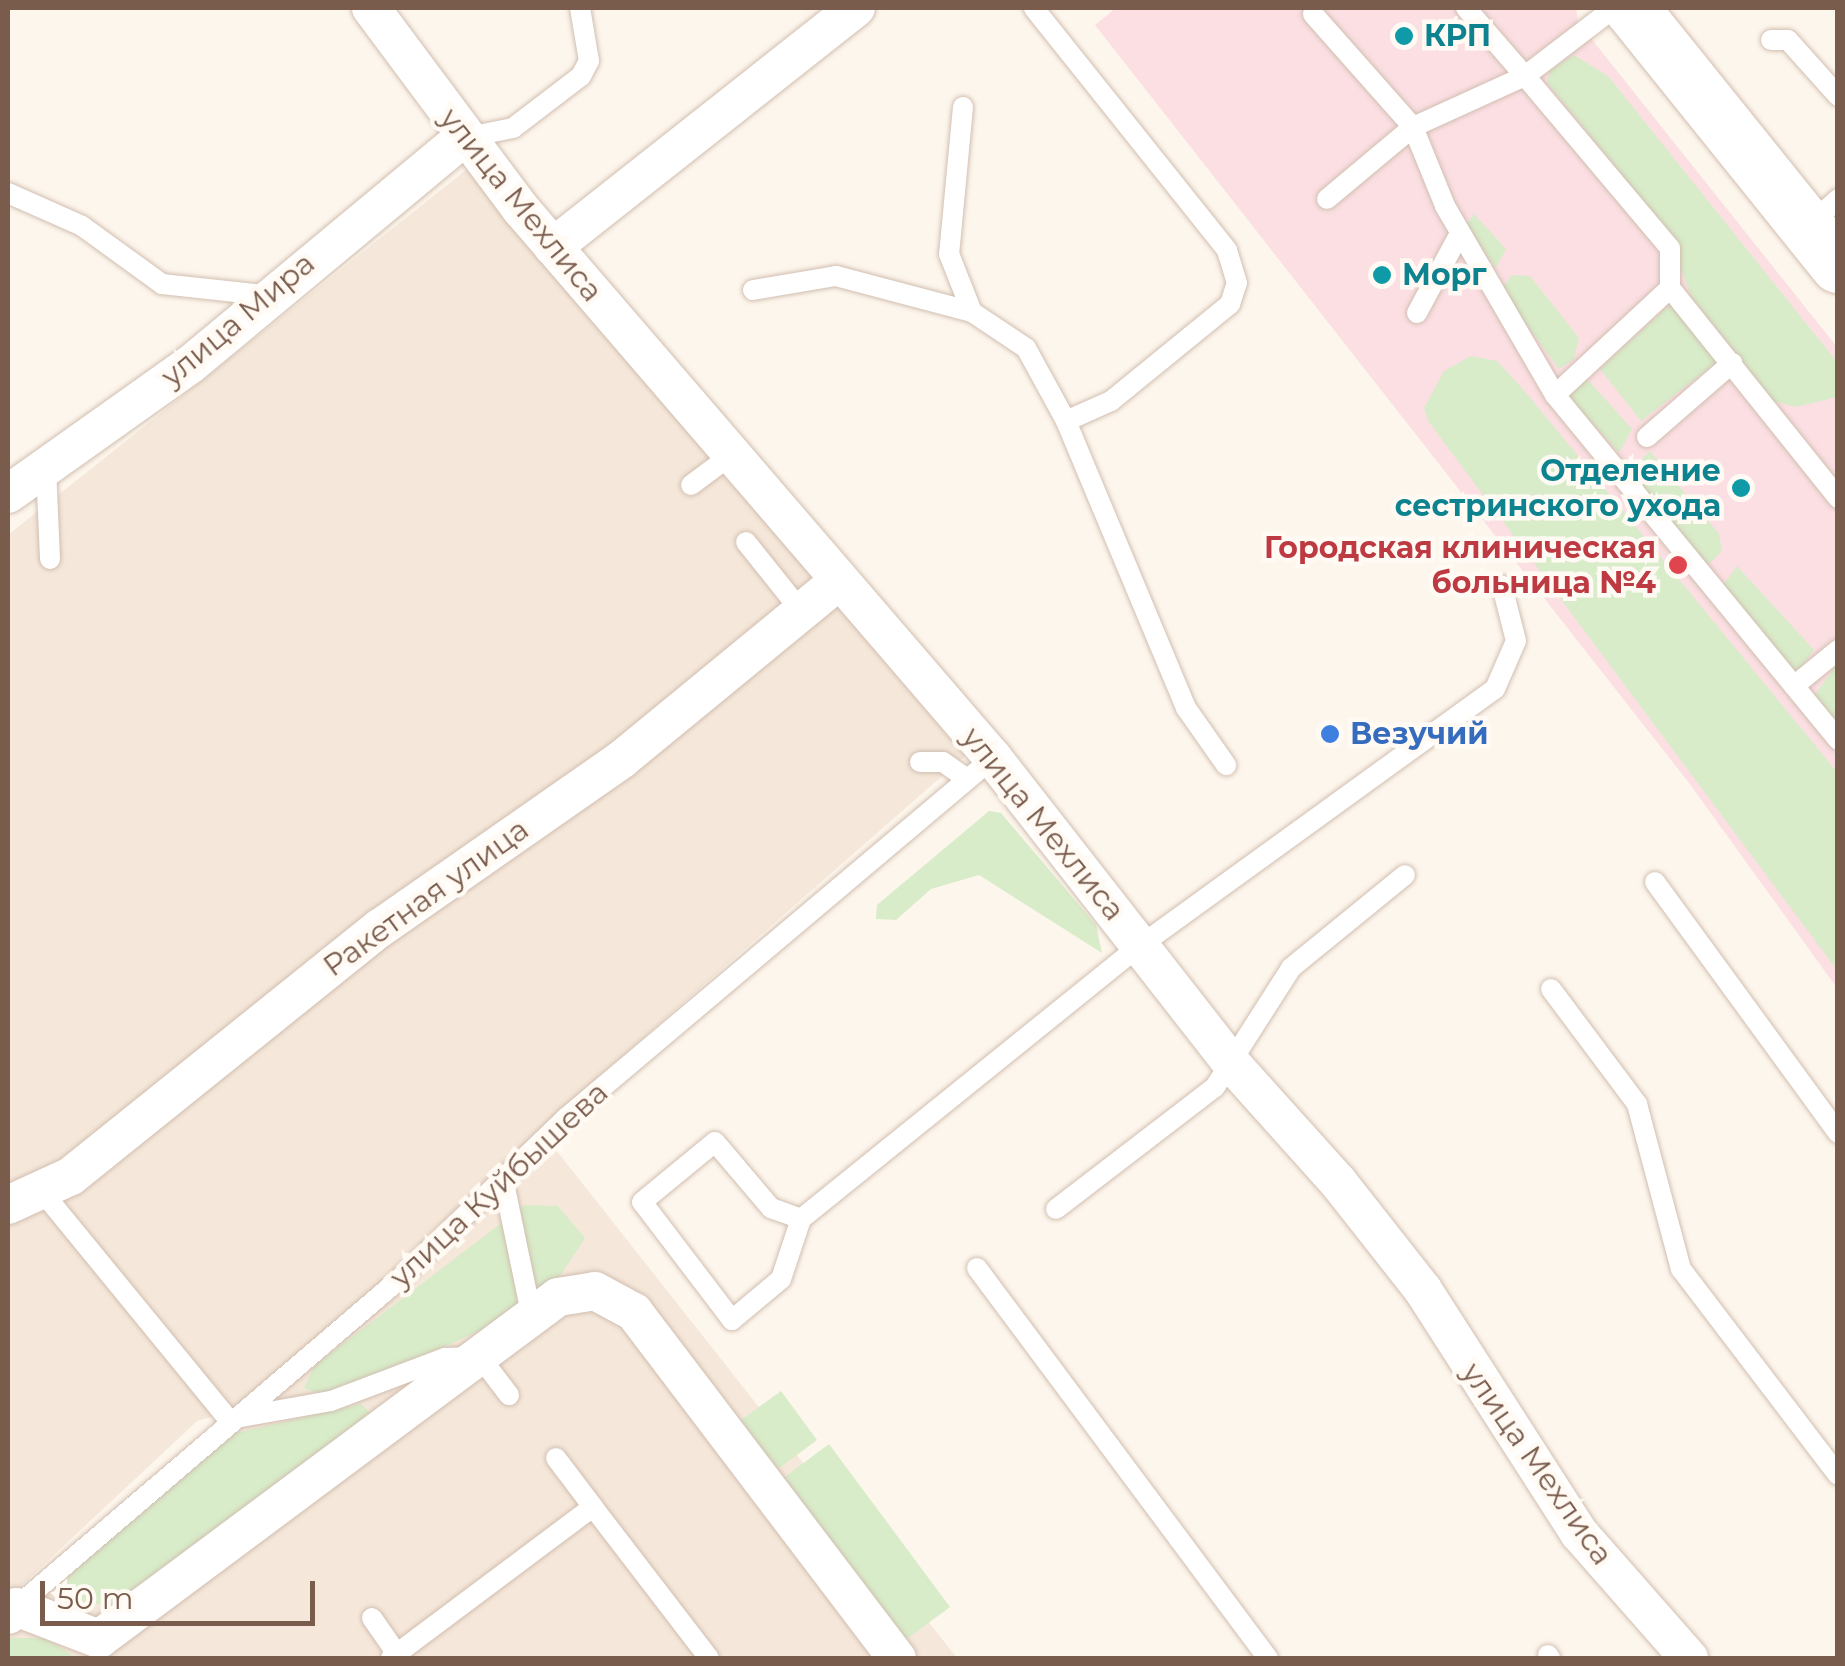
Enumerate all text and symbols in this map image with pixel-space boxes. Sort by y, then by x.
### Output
place label: КРП [1424,18,1491,54]
marker: КРП [1393,25,1415,47]
street label: улица Мехлиса [432,101,610,309]
street label: улица Мира [154,245,322,395]
place label: Морг [1402,257,1487,293]
marker: Морг [1371,264,1393,286]
place label: Отделение сестринского ухода [1395,453,1721,524]
marker: Отделение сестринского ухода [1730,477,1752,499]
place label: Городская клиническая больница №4 [1264,530,1656,600]
marker: Городская клиническая больница №4 [1665,552,1691,578]
place label: Везучий [1350,716,1489,752]
street label: улица Мехлиса [954,720,1132,928]
marker: Везучий [1319,723,1341,745]
street label: Ракетная улица [316,812,536,984]
street label: улица Куйбышева [383,1075,615,1295]
street label: улица Мехлиса [1454,1356,1620,1572]
scale bar [45,1561,320,1623]
text: 50 m [57,1580,134,1617]

